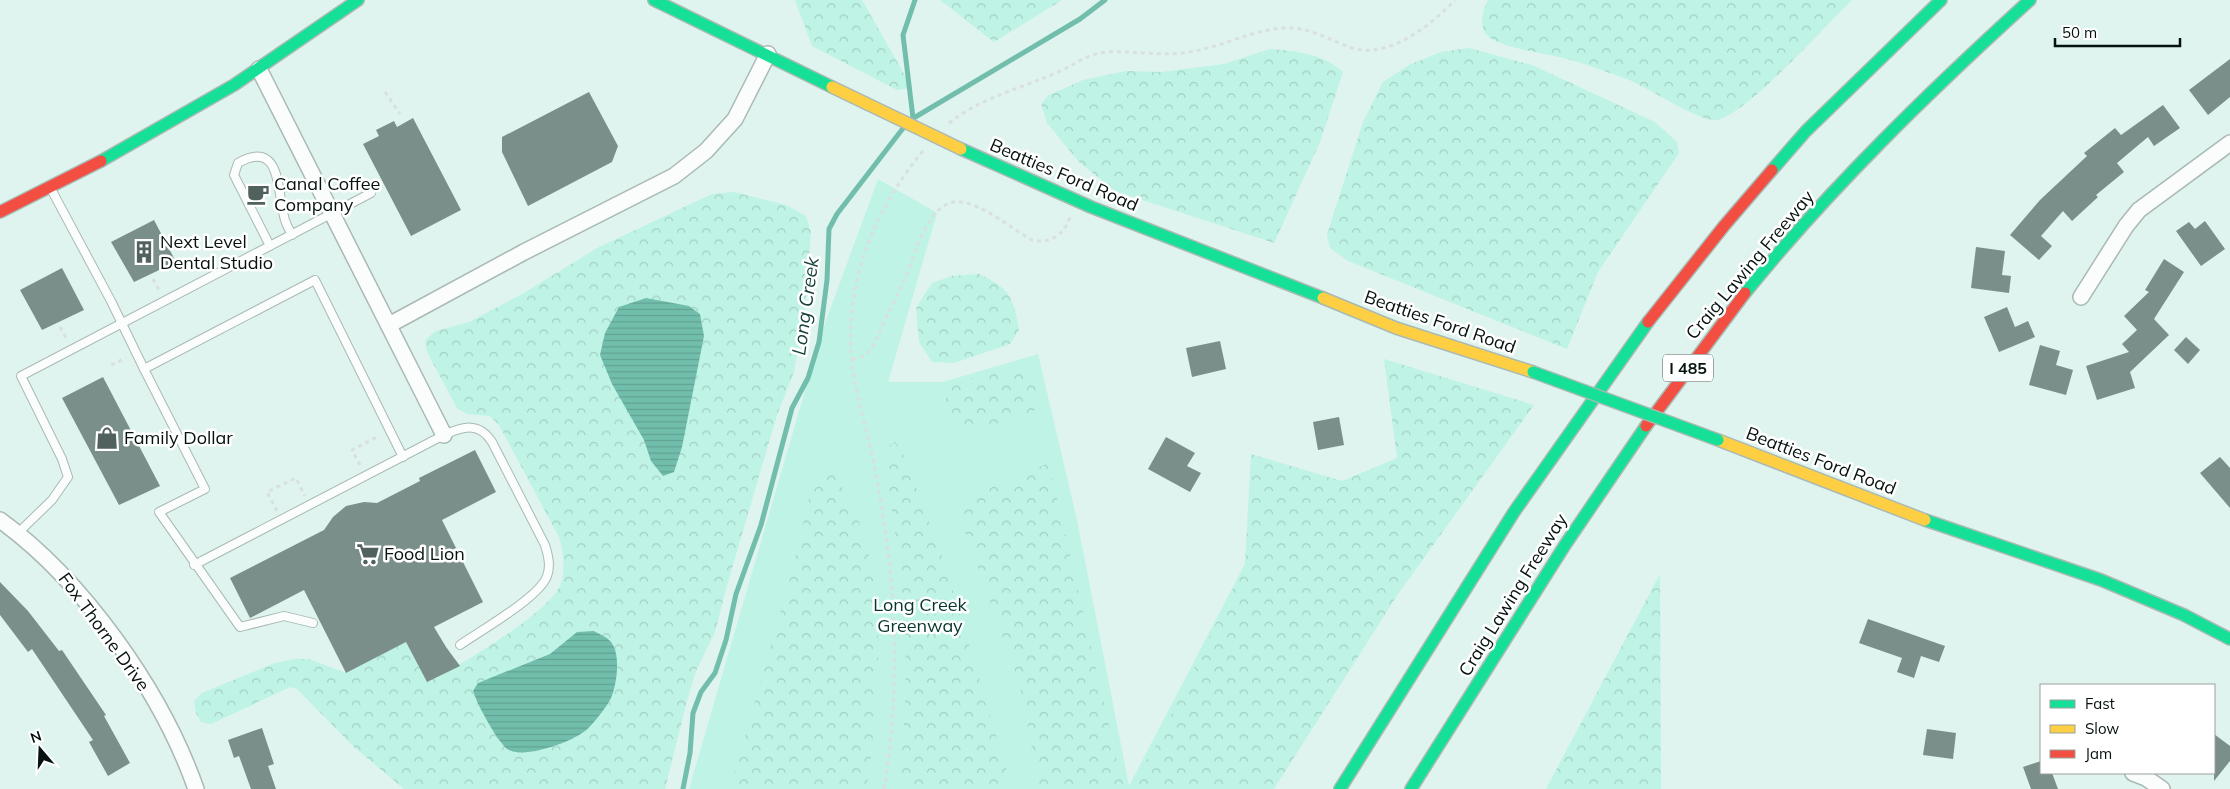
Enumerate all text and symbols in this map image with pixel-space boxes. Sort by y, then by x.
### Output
scale bar [2055,15,2180,47]
text: 50 m [2062,23,2097,42]
street label: Beatties Ford Road [987,133,1142,216]
place label: Canal Coffee Company [274,172,380,216]
cafe icon: Canal Coffee Company [245,181,271,207]
street label: Craig Lawing Freeway [1681,185,1819,344]
place label: Next Level Dental Studio [160,230,273,274]
building icon: Next Level Dental Studio [131,239,157,265]
water label: Long Creek [786,254,824,357]
street label: Beatties Ford Road [1361,285,1519,358]
road number: I 485 [1663,354,1713,382]
street label: Beatties Ford Road [1743,421,1900,500]
shop icon: Family Dollar [94,425,120,451]
place label: Family Dollar [124,426,233,449]
street label: Craig Lawing Freeway [1453,509,1572,680]
supermarket icon: Food Lion [355,541,381,567]
place label: Food Lion [384,542,465,565]
street label: Fox Thorne Drive [54,568,155,695]
park label: Long Creek Greenway [873,593,968,637]
legend [2040,684,2215,774]
text: Fast [2085,694,2115,713]
text: Slow [2085,719,2119,738]
north arrow [15,724,65,774]
text: N [28,726,44,747]
text: Jam [2085,744,2112,763]

